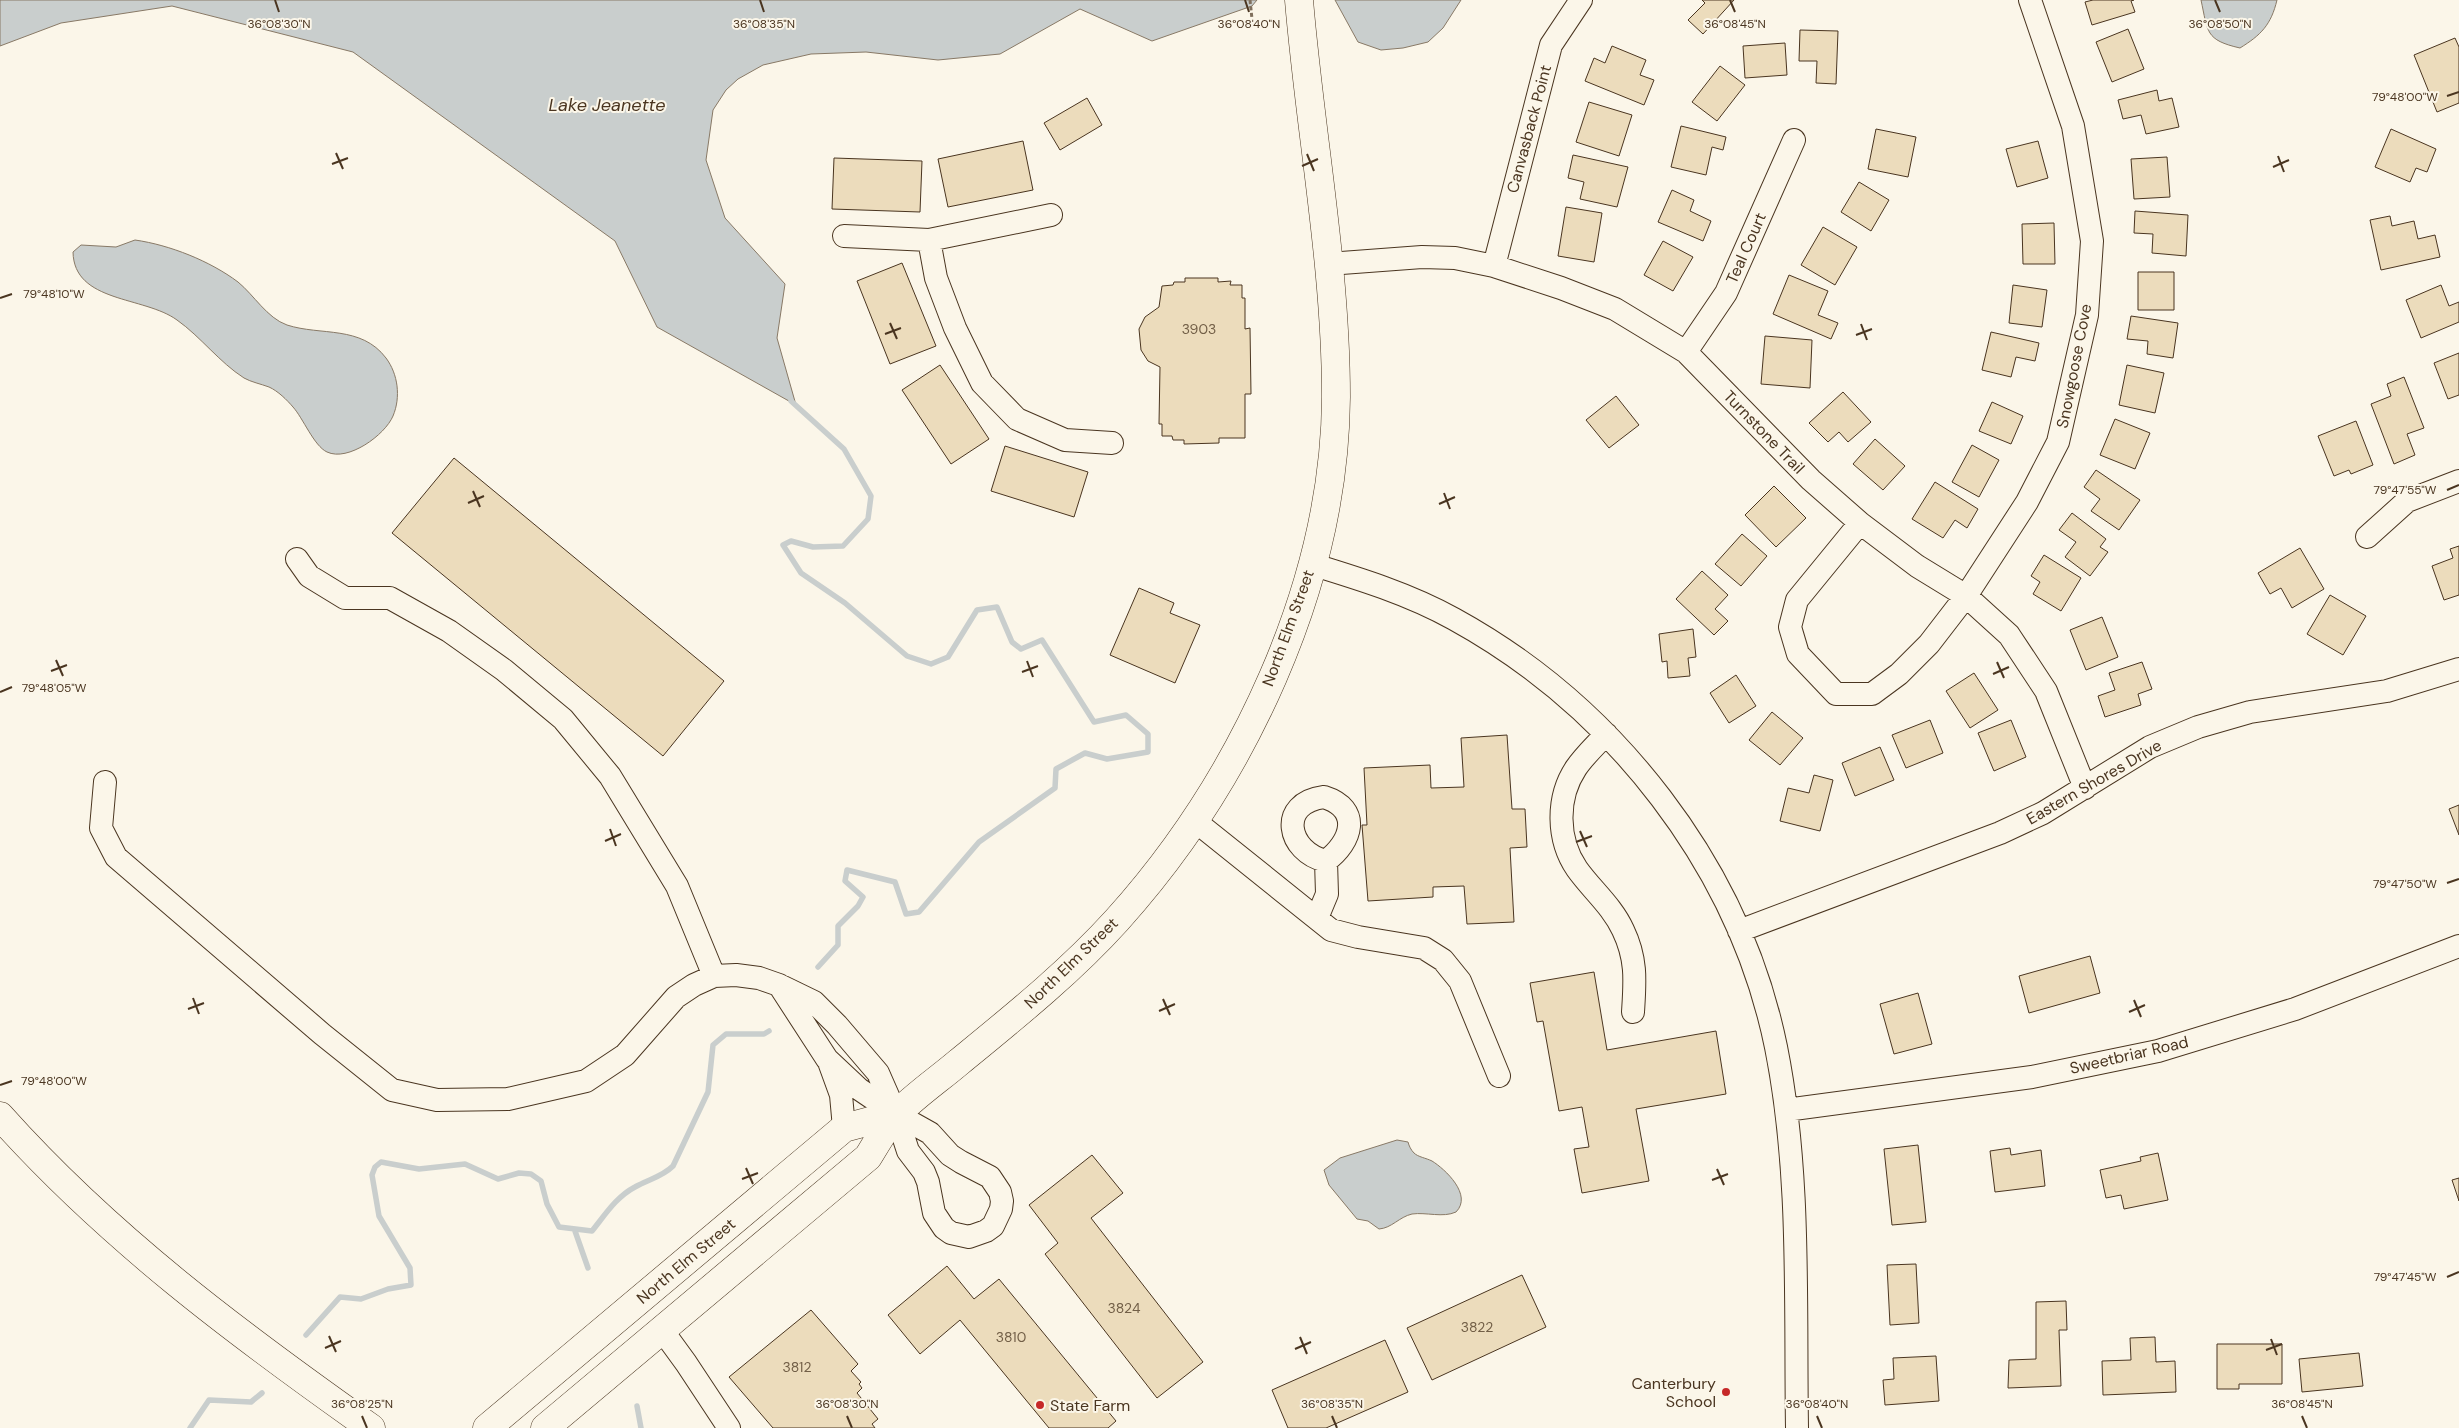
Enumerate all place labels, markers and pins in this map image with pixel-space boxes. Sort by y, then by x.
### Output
place label: Canterbury School [1632,1373,1716,1412]
marker: Canterbury School [1720,1386,1732,1398]
place label: State Farm [1050,1395,1130,1416]
marker: State Farm [1034,1399,1046,1411]

